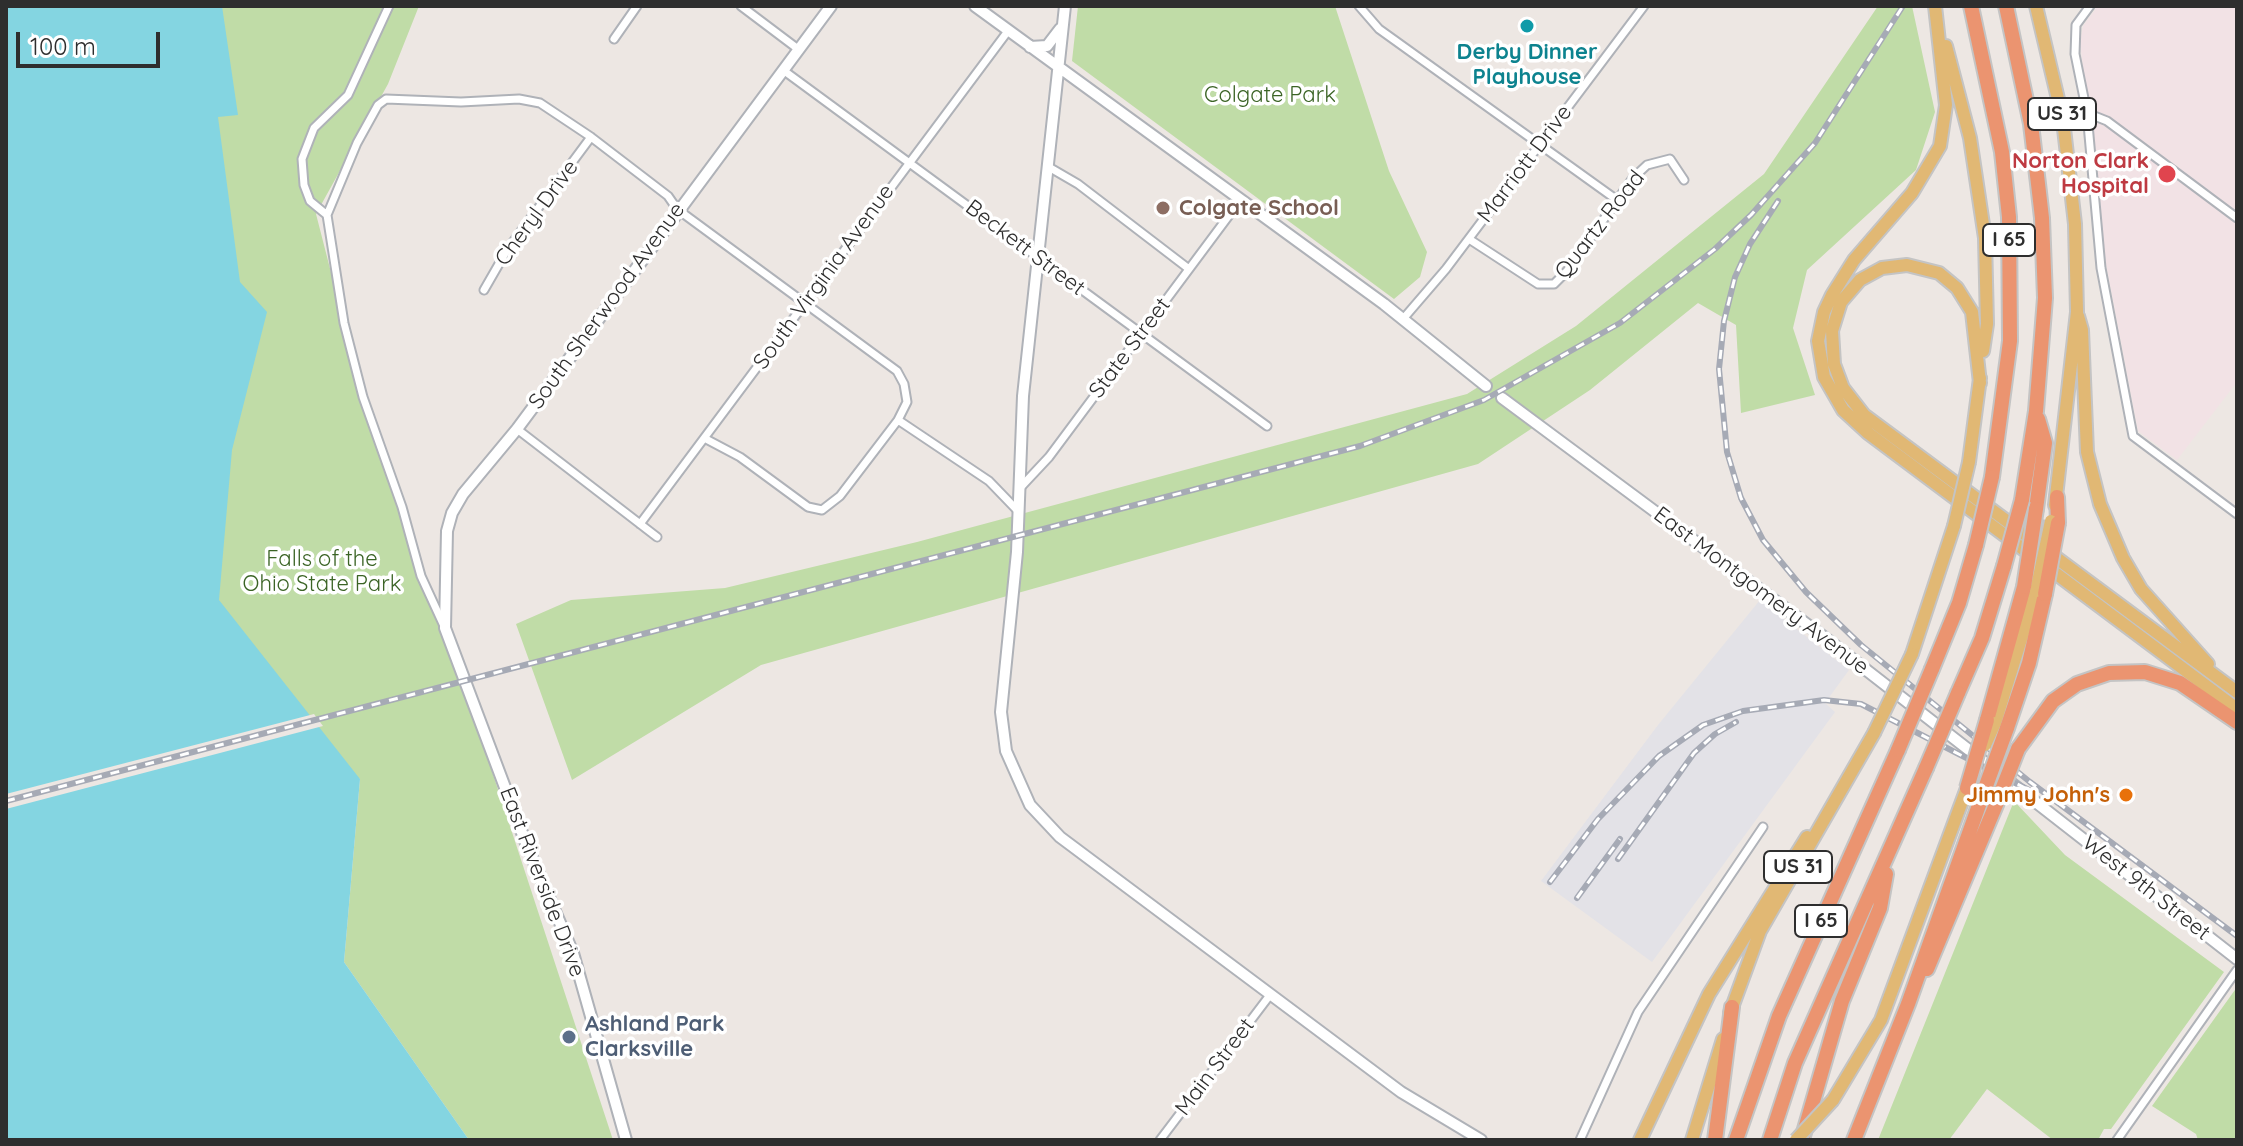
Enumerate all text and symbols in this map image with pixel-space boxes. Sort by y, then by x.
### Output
scale bar [20,16,164,66]
marker: Derby Dinner Playhouse [1518,17,1536,35]
text: 100 m [30,31,96,61]
place label: Derby Dinner Playhouse [1457,39,1597,90]
park label: Colgate Park [1204,82,1336,108]
road number: US 31 [2028,98,2096,130]
street label: Marriott Drive [1472,100,1578,228]
place label: Norton Clark Hospital [2012,148,2149,200]
street label: Cheryl Drive [490,155,584,271]
marker: Norton Clark Hospital [2156,163,2178,185]
street label: Quartz Road [1550,166,1650,284]
street label: South Virginia Avenue [748,179,900,375]
street label: Beckett Street [960,194,1090,302]
place label: Colgate School [1179,195,1339,221]
street label: South Sherwood Avenue [523,198,691,414]
marker: Colgate School [1154,199,1172,217]
road number: I 65 [1983,224,2035,256]
street label: State Street [1084,293,1176,403]
street label: East Montgomery Avenue [1648,501,1874,681]
park label: Falls of the Ohio State Park [243,546,401,598]
place label: Jimmy John's [1966,782,2110,808]
street label: East Riverside Drive [494,783,590,981]
marker: Jimmy John's [2117,786,2135,804]
street label: West 9th Street [2077,830,2215,946]
road number: US 31 [1764,851,1832,883]
road number: I 65 [1795,905,1847,937]
place label: Ashland Park Clarksville [585,1011,724,1062]
street label: Main Street [1170,1013,1260,1121]
marker: Ashland Park Clarksville [560,1028,578,1046]

